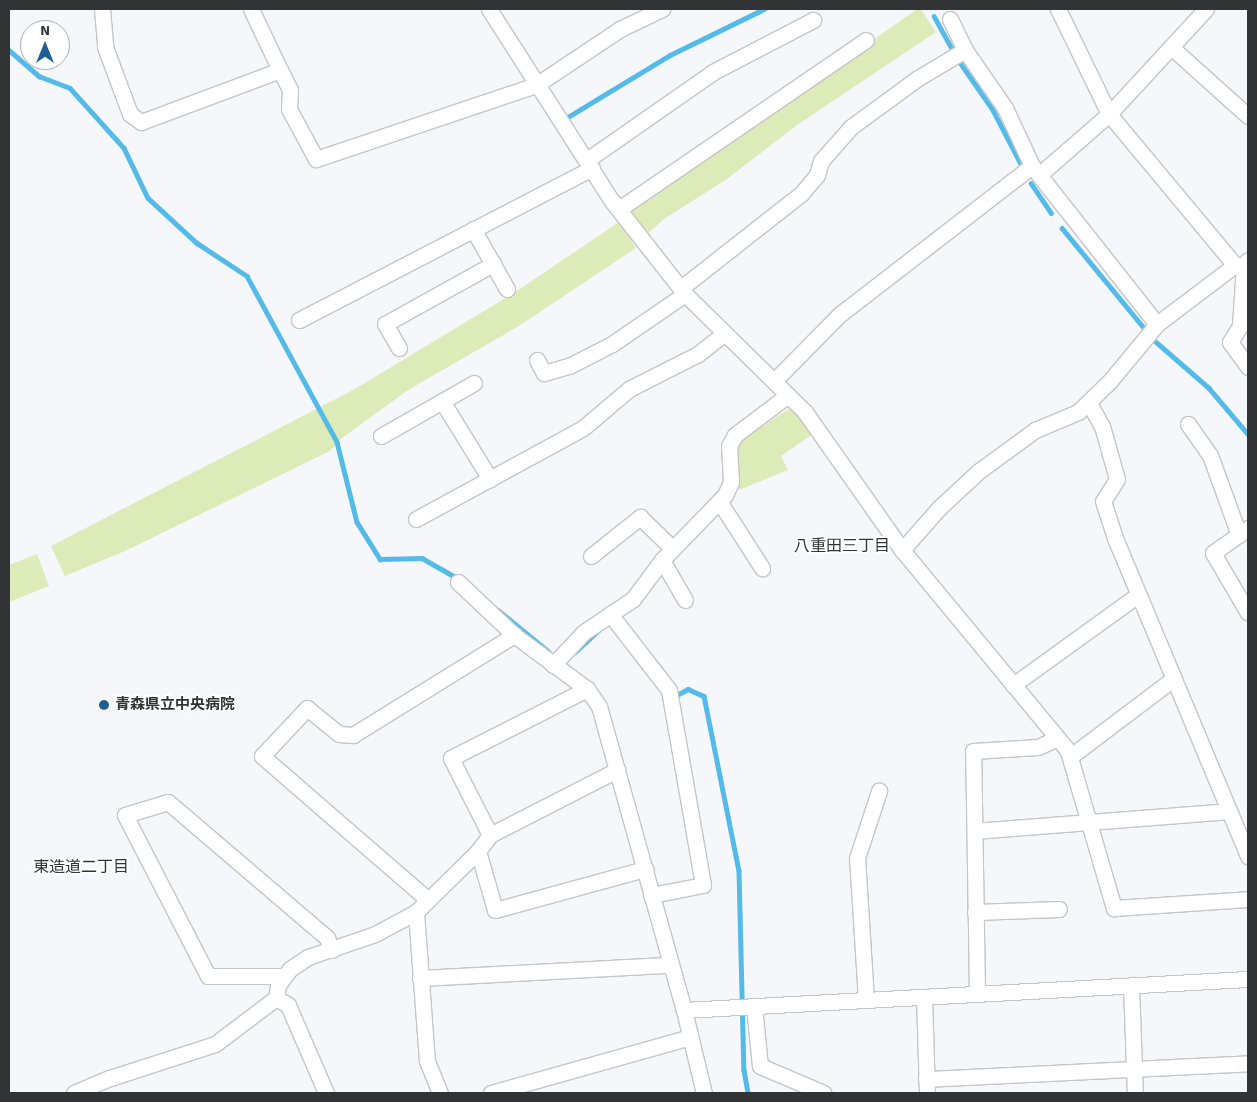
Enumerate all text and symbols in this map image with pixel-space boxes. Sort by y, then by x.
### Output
north arrow [20,20,70,70]
text: N [40,22,50,39]
district label: 八重田三丁目 [794,536,890,556]
place label: 青森県立中央病院 [115,696,235,714]
marker: 青森県立中央病院 [97,698,111,712]
district label: 東造道二丁目 [33,857,129,877]

